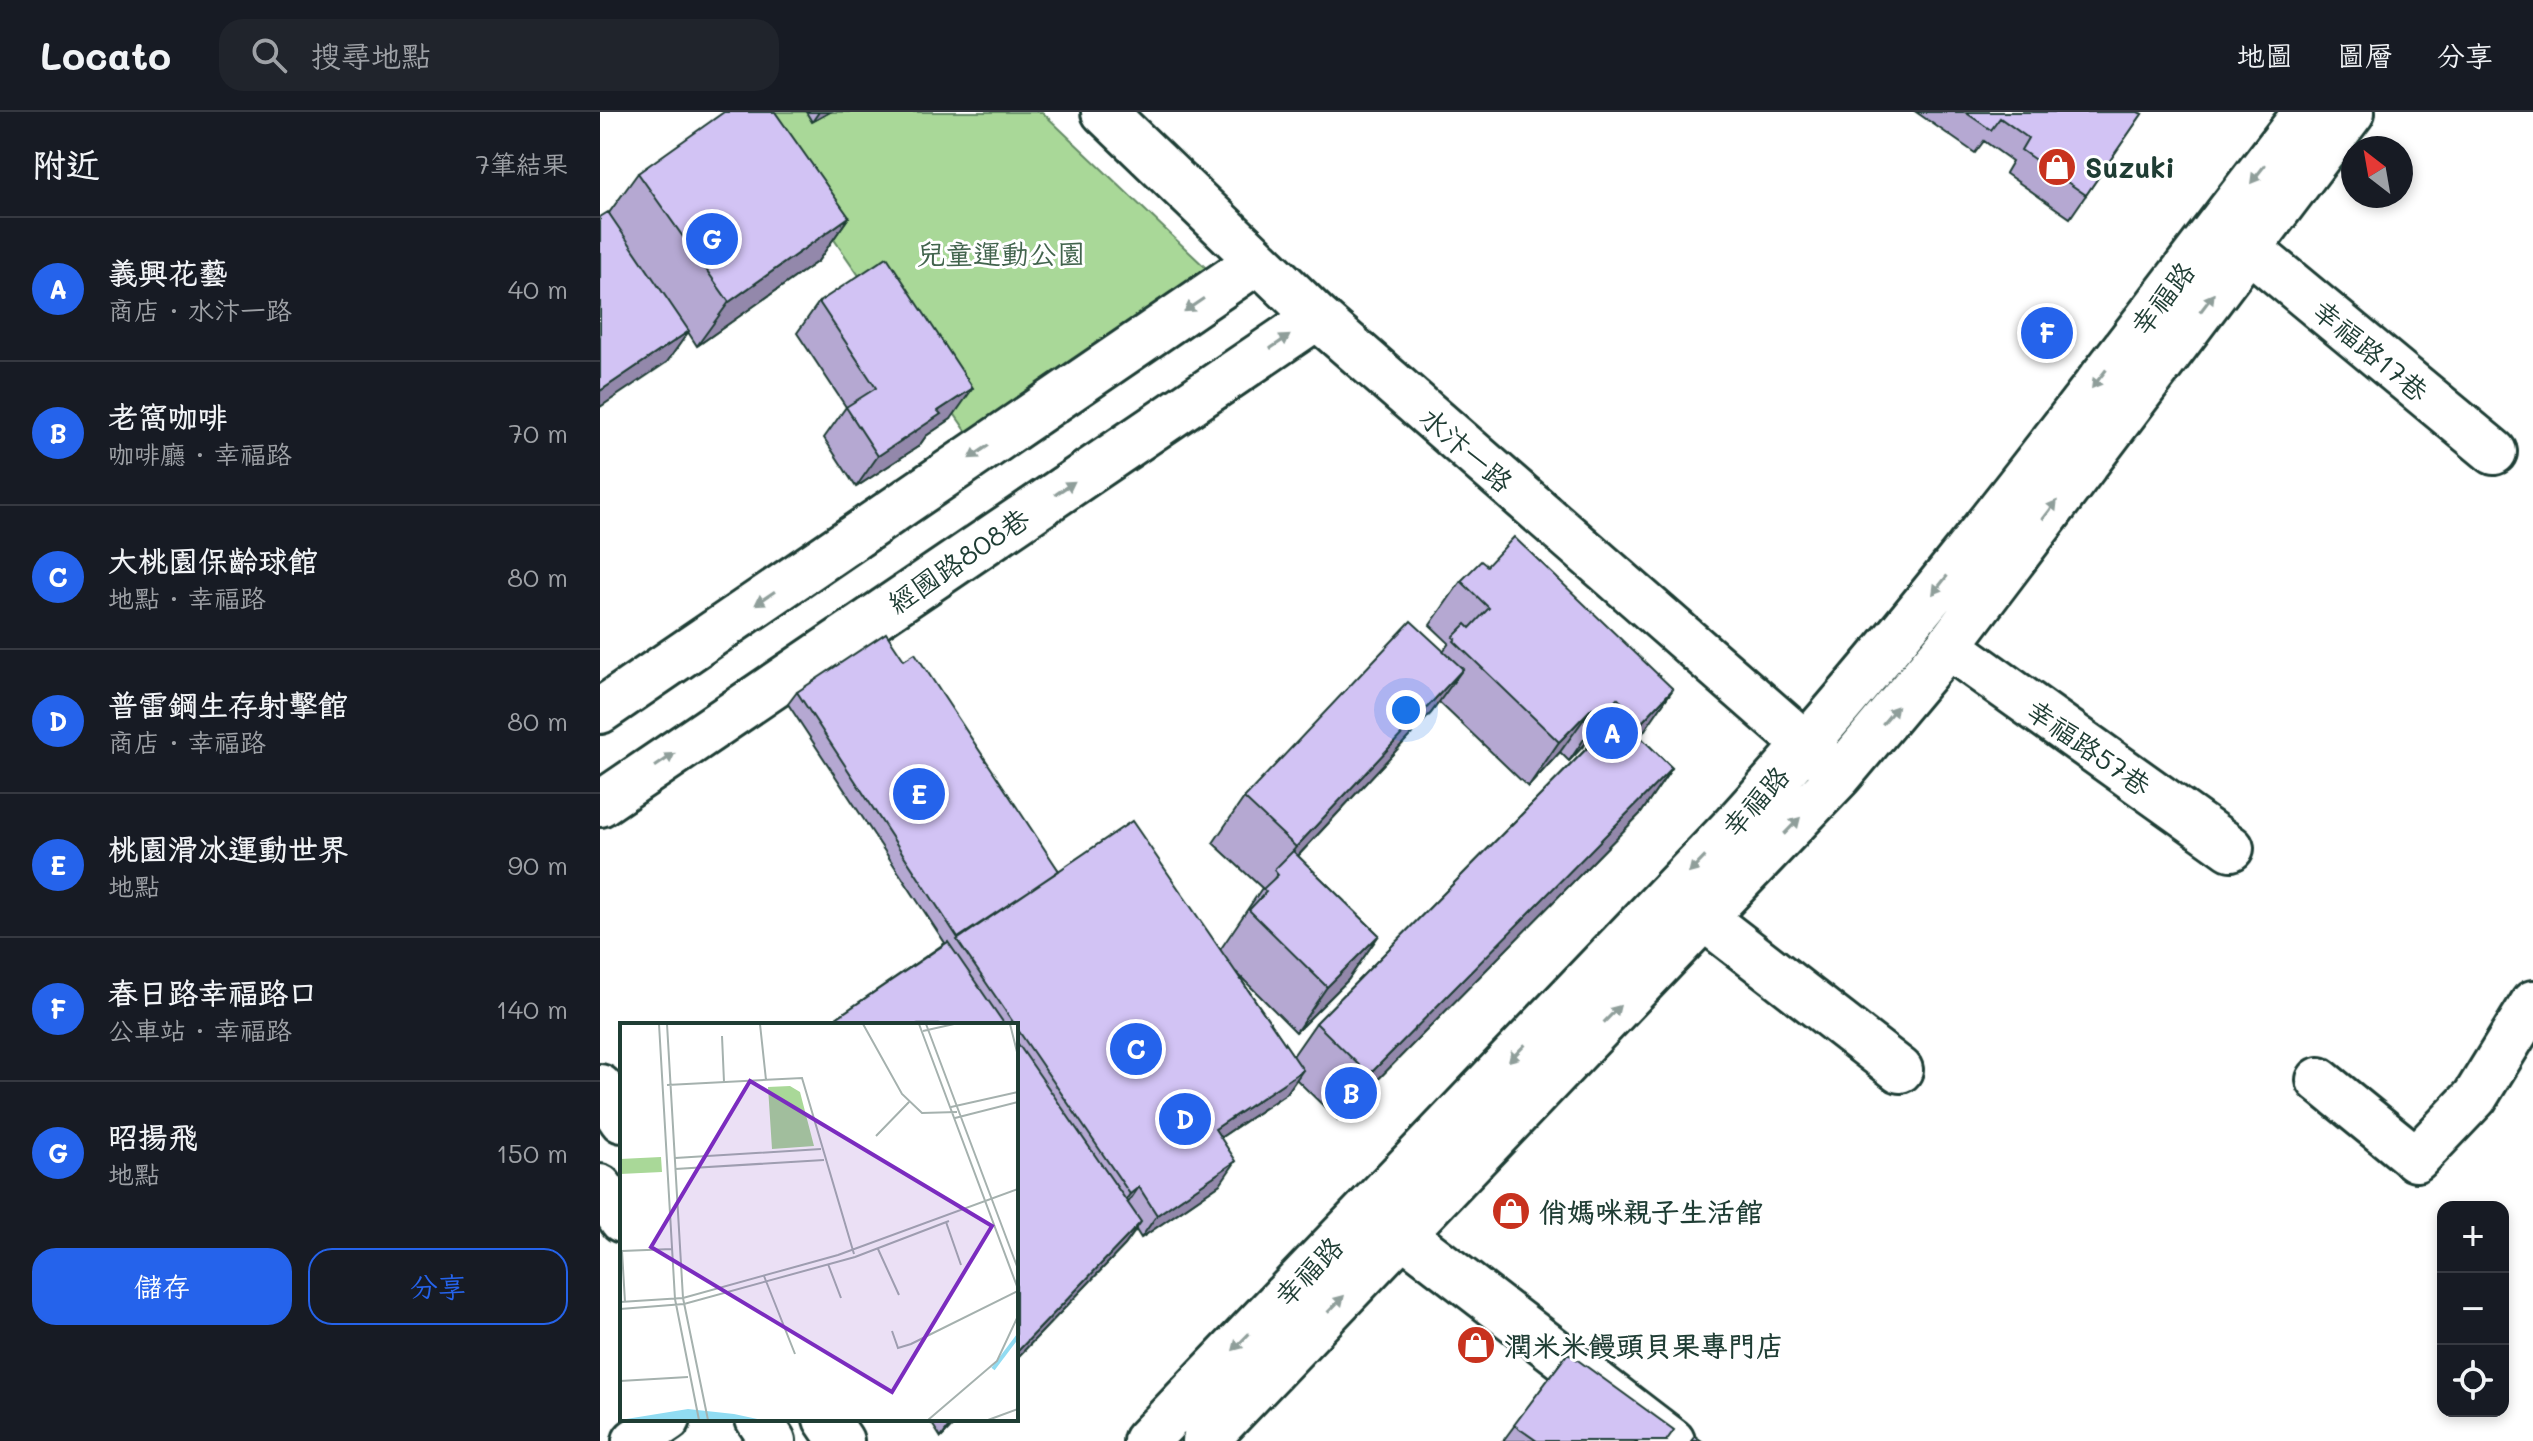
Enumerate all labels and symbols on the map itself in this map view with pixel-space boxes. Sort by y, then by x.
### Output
north arrow [2341,136,2413,208]
shop icon: Suzuki [2036,146,2078,188]
place label: Suzuki [2085,149,2175,185]
one-way arrow [2250,164,2267,184]
pin: G [686,209,738,269]
park label: 兒童運動公園 [917,235,1085,271]
street label: 幸福路 [2122,254,2202,342]
street label: 幸福路17巷 [2306,291,2437,409]
one-way arrow [2199,293,2215,313]
one-way arrow [1183,297,1204,312]
pin: F [2021,303,2073,363]
one-way arrow [1269,335,1290,350]
one-way arrow [2091,369,2107,389]
street label: 水汴一路 [1413,399,1521,499]
one-way arrow [969,444,990,459]
one-way arrow [1054,481,1075,496]
street label: 經國路808巷 [880,499,1037,621]
one-way arrow [2042,500,2058,521]
one-way arrow [1932,575,1948,595]
one-way arrow [754,590,775,605]
your location [1386,690,1426,730]
street label: 幸福路57巷 [2020,691,2159,804]
pin: A [1586,703,1638,763]
one-way arrow [1881,706,1898,726]
one-way arrow [654,753,675,768]
street label: 幸福路 [1714,758,1796,844]
pin: E [893,764,945,824]
one-way arrow [1782,817,1800,836]
one-way arrow [1688,855,1706,874]
one-way arrow [1603,1005,1621,1024]
pin: C [1110,1019,1162,1079]
inset map [620,1023,1018,1421]
one-way arrow [1508,1043,1527,1062]
pin: B [1325,1063,1377,1123]
pin: D [1159,1089,1211,1149]
shop icon: 俏媽咪親子生活館 [1490,1190,1532,1232]
place label: 俏媽咪親子生活館 [1539,1193,1763,1229]
street label: 幸福路 [1266,1228,1350,1314]
one-way arrow [1327,1294,1345,1313]
shop icon: 潤米米饅頭貝果專門店 [1455,1324,1497,1366]
place label: 潤米米饅頭貝果專門店 [1504,1327,1784,1363]
one-way arrow [1232,1332,1250,1351]

